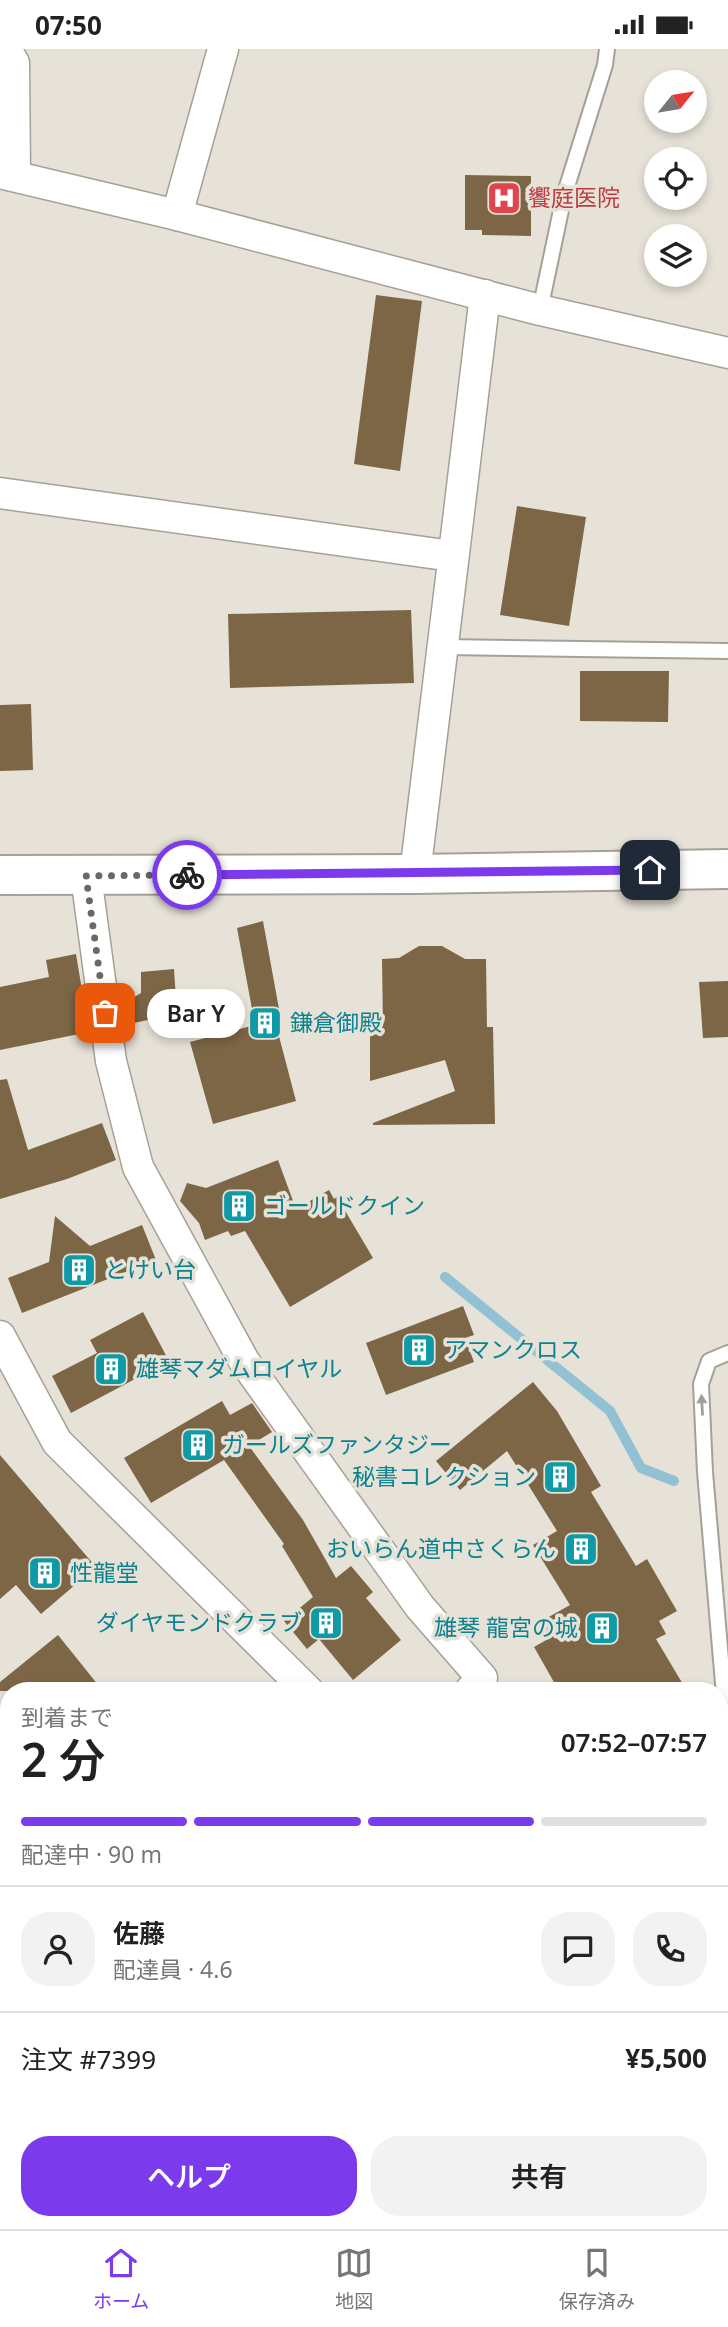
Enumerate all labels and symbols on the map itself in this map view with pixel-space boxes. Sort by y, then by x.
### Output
north arrow [644,70,707,133]
hospital icon: 饗庭医院 [485,179,523,217]
place label: 饗庭医院 [528,181,620,213]
courier [152,840,222,910]
pin [620,840,680,900]
pin [75,983,135,1043]
callout: Bar Y [147,989,245,1037]
building icon: 鎌倉御殿 [246,1004,284,1042]
place label: 鎌倉御殿 [290,1006,382,1038]
building icon: ゴールドクイン [220,1187,258,1225]
place label: ゴールドクイン [264,1189,425,1221]
building icon: とけい台 [60,1251,98,1289]
place label: とけい台 [104,1253,196,1285]
building icon: アマンクロス [400,1331,438,1369]
place label: アマンクロス [444,1333,582,1365]
building icon: 雄琴マダムロイヤル [92,1350,130,1388]
place label: 雄琴マダムロイヤル [136,1352,342,1384]
one-way arrow [696,1394,707,1416]
building icon: ガールズファンタジー [179,1426,217,1464]
place label: ガールズファンタジー [222,1428,452,1460]
building icon: 秘書コレクション [541,1458,579,1496]
place label: 秘書コレクション [352,1460,536,1492]
building icon: おいらん道中さくらん [562,1530,600,1568]
place label: おいらん道中さくらん [326,1532,556,1564]
building icon: 性龍堂 [26,1554,64,1592]
place label: 性龍堂 [70,1556,139,1588]
building icon: ダイヤモンドクラブ [307,1604,345,1642]
place label: ダイヤモンドクラブ [96,1606,302,1638]
building icon: 雄琴 龍宮の城 [583,1609,621,1647]
place label: 雄琴 龍宮の城 [434,1611,578,1643]

